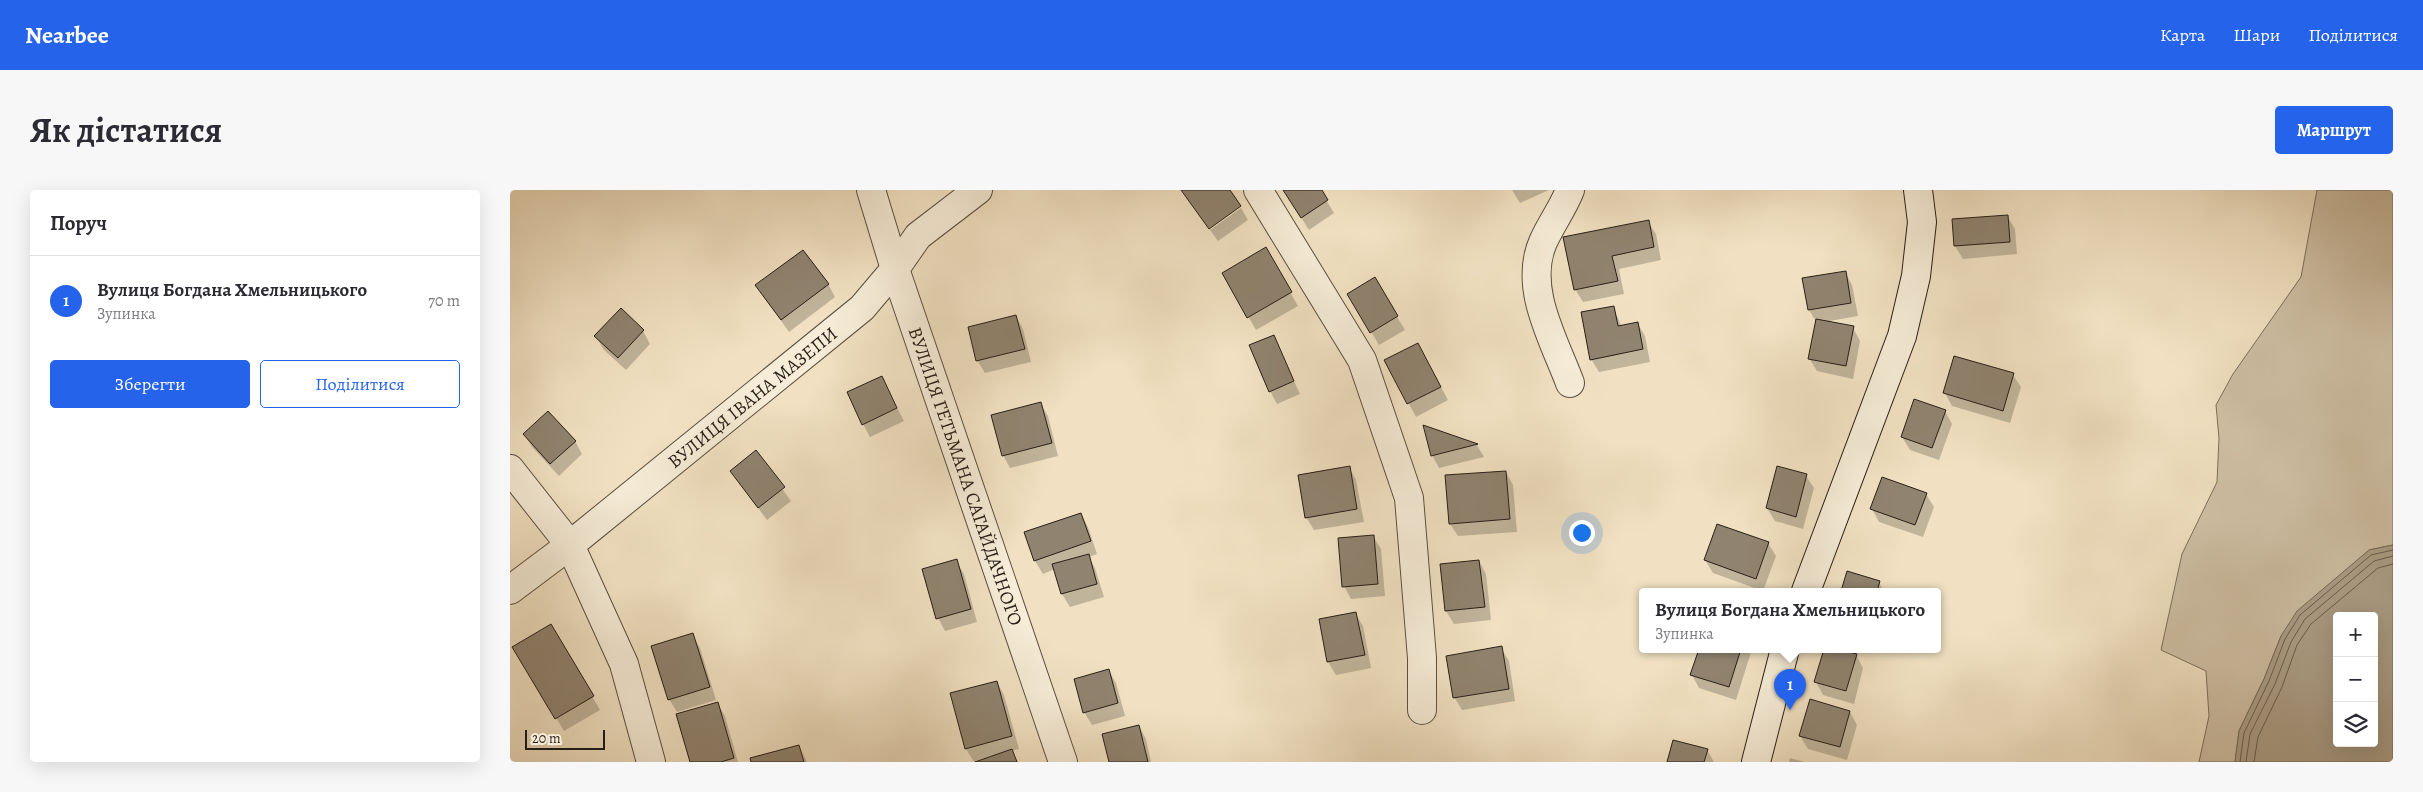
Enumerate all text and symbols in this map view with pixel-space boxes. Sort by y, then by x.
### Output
text: Nearbee [25,19,109,51]
text: Карта [2160,23,2205,47]
text: Шари [2233,23,2280,47]
text: Поділитися [2308,23,2398,47]
text: Як дістатися [30,106,222,154]
button: Маршрут [2275,106,2393,154]
text: Поруч [50,209,107,237]
text: Вулиця Богдана Хмельницького [97,277,367,303]
text: 1 [63,290,69,312]
text: 70 m [428,290,460,312]
text: Зупинка [97,303,156,325]
street label: ВУЛИЦЯ ІВАНА МАЗЕПИ [662,321,843,474]
street label: ВУЛИЦЯ ГЕТЬМАНА САГАЙДАЧНОГО [902,324,1028,629]
button: Зберегти [50,360,250,408]
button: Поділитися [260,360,460,408]
your location [1569,520,1595,546]
popup [1639,588,1941,653]
text: Вулиця Богдана Хмельницького [1655,597,1925,623]
map controls [2333,612,2378,747]
button: + [2333,612,2378,657]
text: Зупинка [1655,623,1714,645]
button: − [2333,657,2378,702]
pin: 1 [1774,669,1806,710]
button: layers [2333,702,2378,747]
scale bar [525,727,605,750]
text: 20 m [532,729,561,748]

